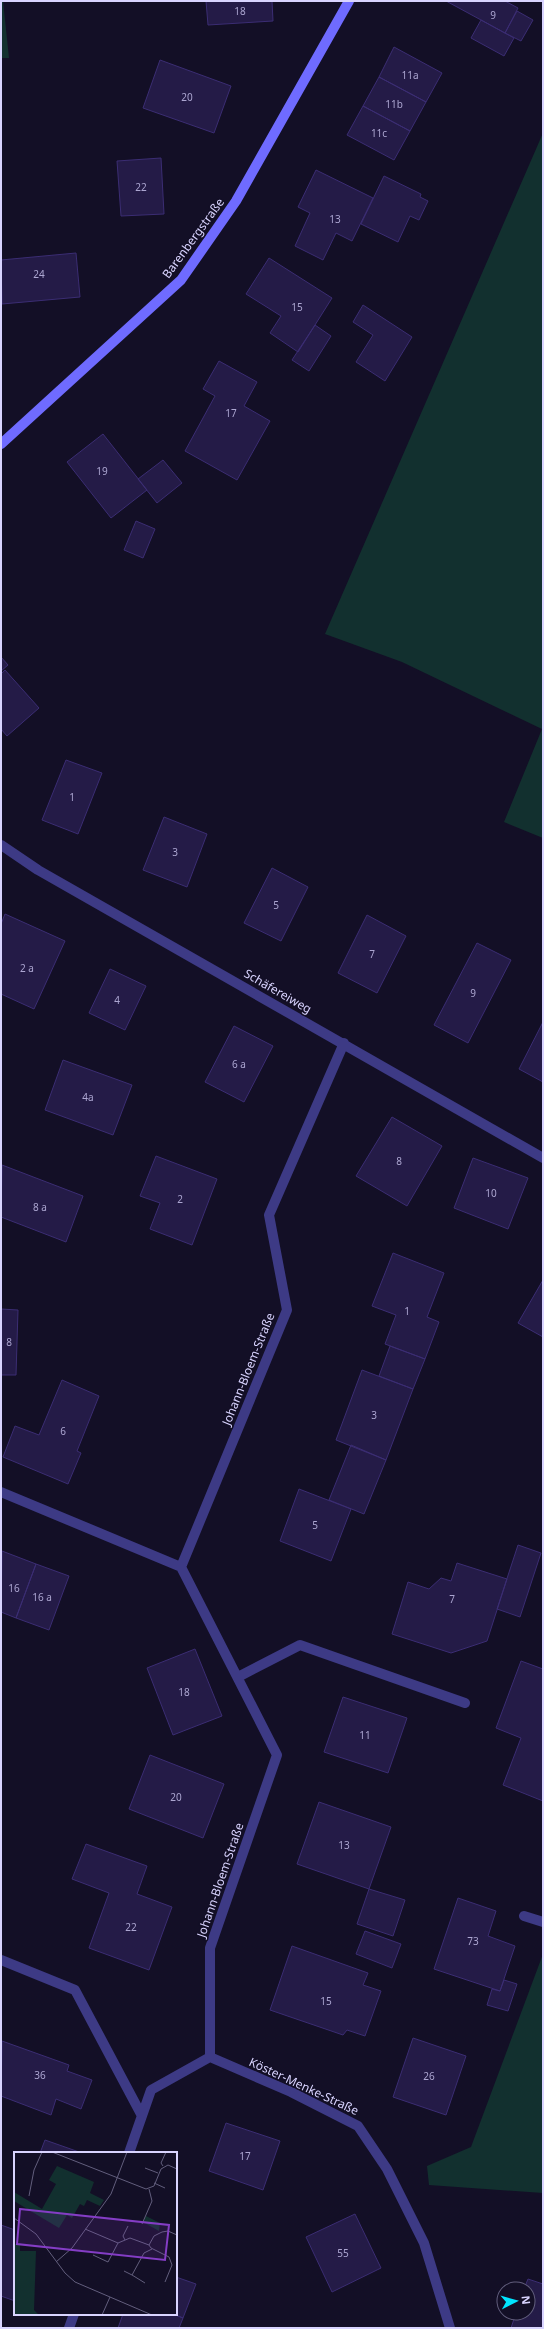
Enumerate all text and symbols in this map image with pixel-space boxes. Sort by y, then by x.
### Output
house number: 18 [234,4,246,18]
house number: 9 [490,8,496,22]
house number: 11a [401,68,419,82]
house number: 20 [181,90,193,104]
house number: 11b [385,97,403,111]
house number: 11c [371,126,387,140]
house number: 22 [135,180,147,194]
street label: Barenbergstraße [158,194,228,282]
house number: 13 [329,212,341,226]
house number: 24 [33,267,45,281]
house number: 15 [291,300,303,314]
house number: 17 [225,406,237,420]
house number: 19 [96,464,108,478]
house number: 1 [69,790,75,804]
house number: 3 [172,845,178,859]
house number: 5 [273,898,279,912]
house number: 7 [369,947,375,961]
house number: 2 a [20,961,34,975]
street label: Schäfereiweg [241,965,315,1017]
house number: 9 [470,986,476,1000]
house number: 4 [114,993,120,1007]
house number: 6 a [232,1057,246,1071]
house number: 4a [82,1090,94,1104]
house number: 8 [396,1154,402,1168]
house number: 10 [485,1186,497,1200]
house number: 2 [177,1192,183,1206]
house number: 8 a [33,1200,47,1214]
house number: 1 [404,1304,410,1318]
street label: Johann-Bloem-Straße [217,1310,278,1429]
house number: 8 [6,1335,12,1349]
house number: 3 [371,1408,377,1422]
house number: 6 [60,1424,66,1438]
house number: 5 [312,1518,318,1532]
house number: 16 [8,1581,20,1595]
house number: 16 a [32,1590,52,1604]
house number: 7 [449,1592,455,1606]
house number: 18 [178,1685,190,1699]
house number: 11 [359,1728,371,1742]
house number: 20 [170,1790,182,1804]
street label: Johann-Bloem-Straße [192,1820,248,1940]
house number: 13 [338,1838,350,1852]
house number: 22 [125,1920,137,1934]
house number: 73 [467,1934,479,1948]
house number: 15 [320,1994,332,2008]
street label: Köster-Menke-Straße [246,2053,362,2119]
house number: 36 [34,2068,46,2082]
house number: 26 [423,2069,435,2083]
house number: 17 [239,2149,251,2163]
inset map [14,2152,177,2315]
house number: 55 [337,2246,349,2260]
north arrow [496,2281,536,2321]
text: N [519,2295,534,2305]

